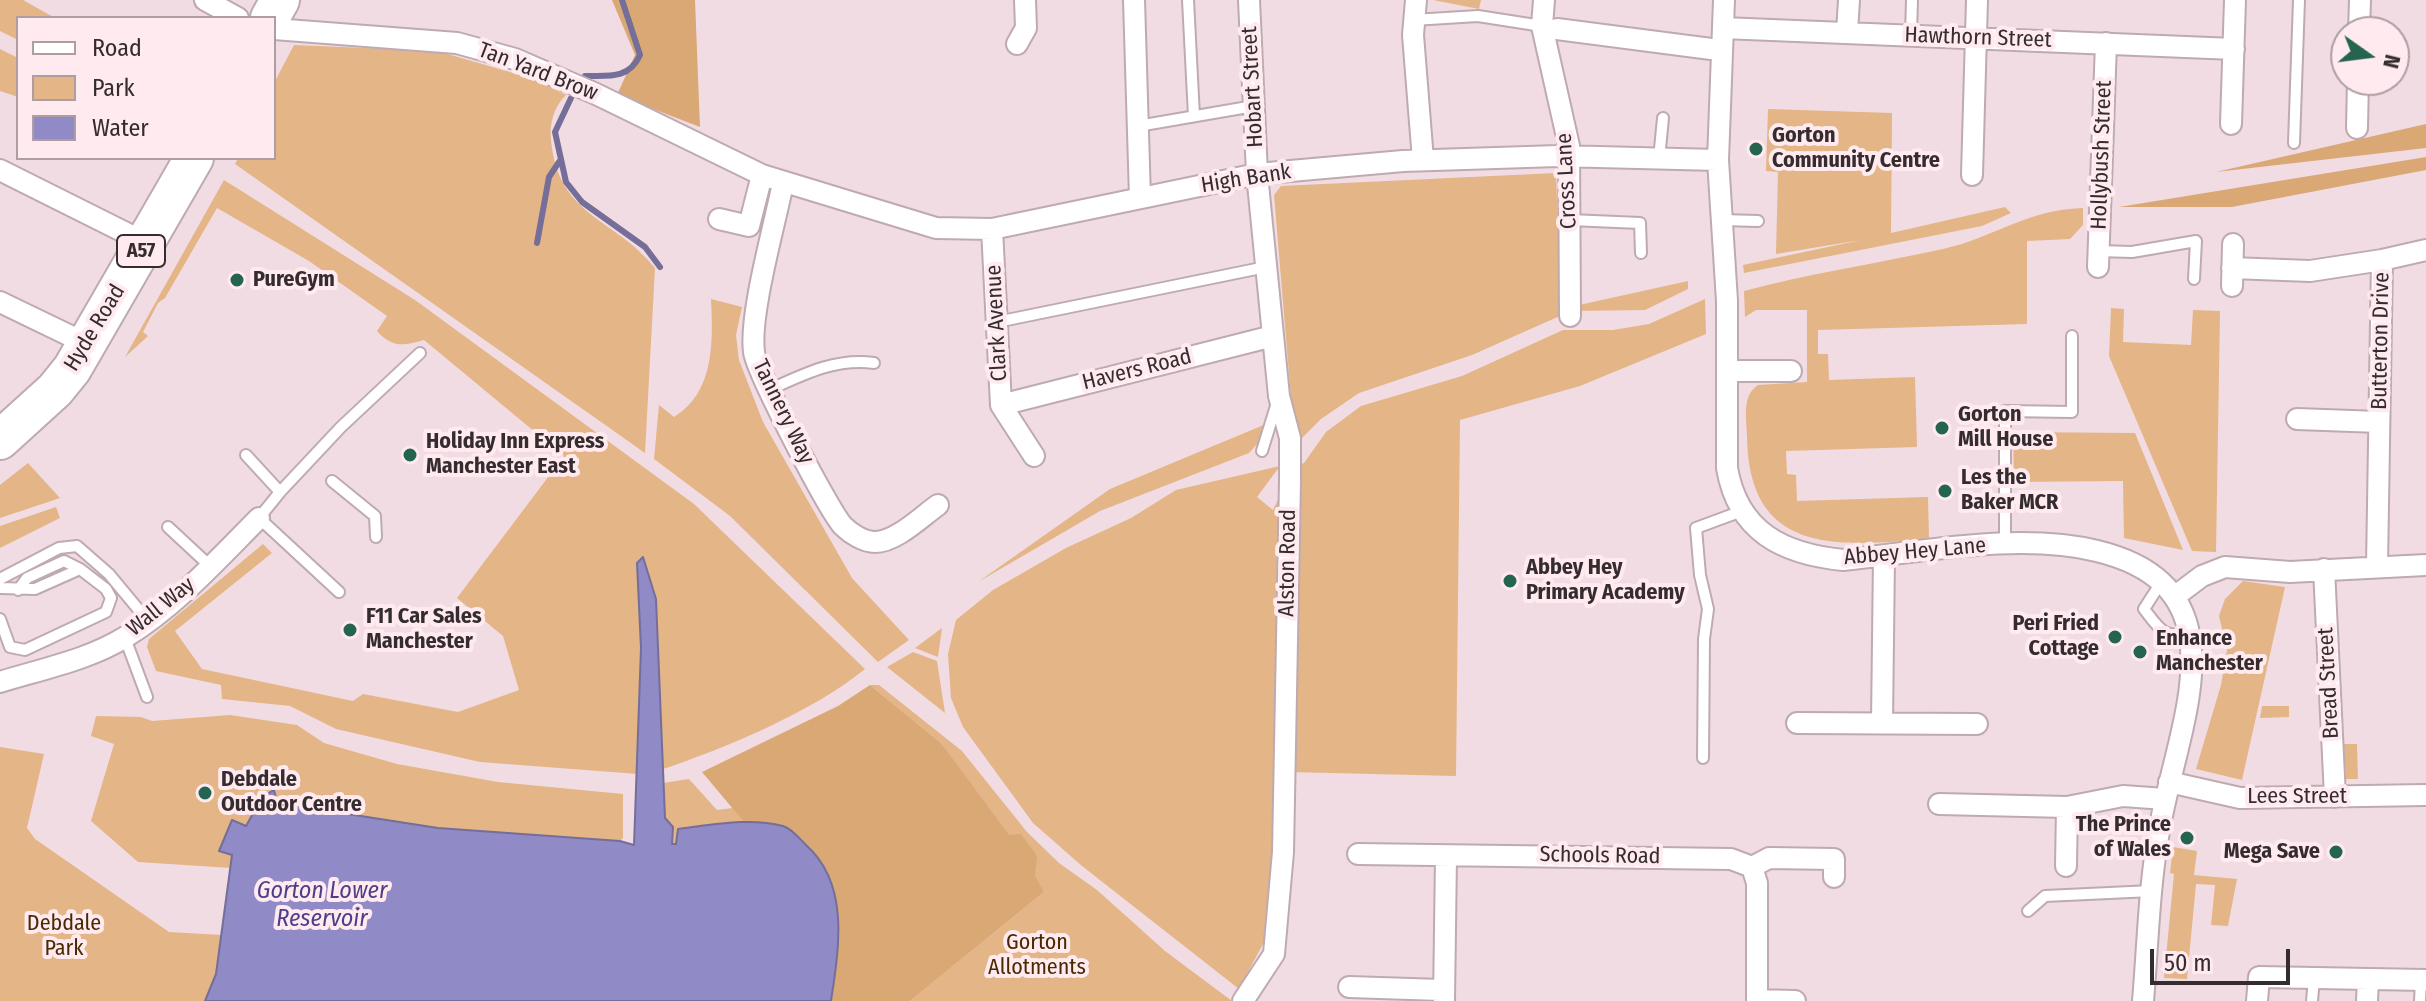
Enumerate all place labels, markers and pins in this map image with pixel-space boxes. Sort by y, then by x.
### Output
place label: Gorton Community Centre [1772,123,1940,174]
marker: Gorton Community Centre [1747,140,1765,158]
place label: PureGym [253,267,335,293]
marker: PureGym [228,271,246,289]
place label: Gorton Mill House [1958,402,2053,454]
marker: Gorton Mill House [1933,419,1951,437]
place label: Holiday Inn Express Manchester East [426,429,604,480]
marker: Holiday Inn Express Manchester East [401,446,419,464]
place label: Les the Baker MCR [1961,465,2058,516]
marker: Les the Baker MCR [1936,482,1954,500]
place label: Abbey Hey Primary Academy [1526,555,1685,606]
marker: Abbey Hey Primary Academy [1501,572,1519,590]
place label: F11 Car Sales Manchester [366,604,482,656]
place label: Peri Fried Cottage [2012,611,2099,662]
marker: F11 Car Sales Manchester [341,621,359,639]
place label: Enhance Manchester [2156,626,2263,678]
marker: Peri Fried Cottage [2106,628,2124,646]
marker: Enhance Manchester [2131,643,2149,661]
place label: Debdale Outdoor Centre [221,767,362,818]
marker: Debdale Outdoor Centre [196,784,214,802]
place label: The Prince of Wales [2076,812,2171,864]
marker: The Prince of Wales [2178,829,2196,847]
place label: Mega Save [2224,839,2320,865]
marker: Mega Save [2327,843,2345,861]

